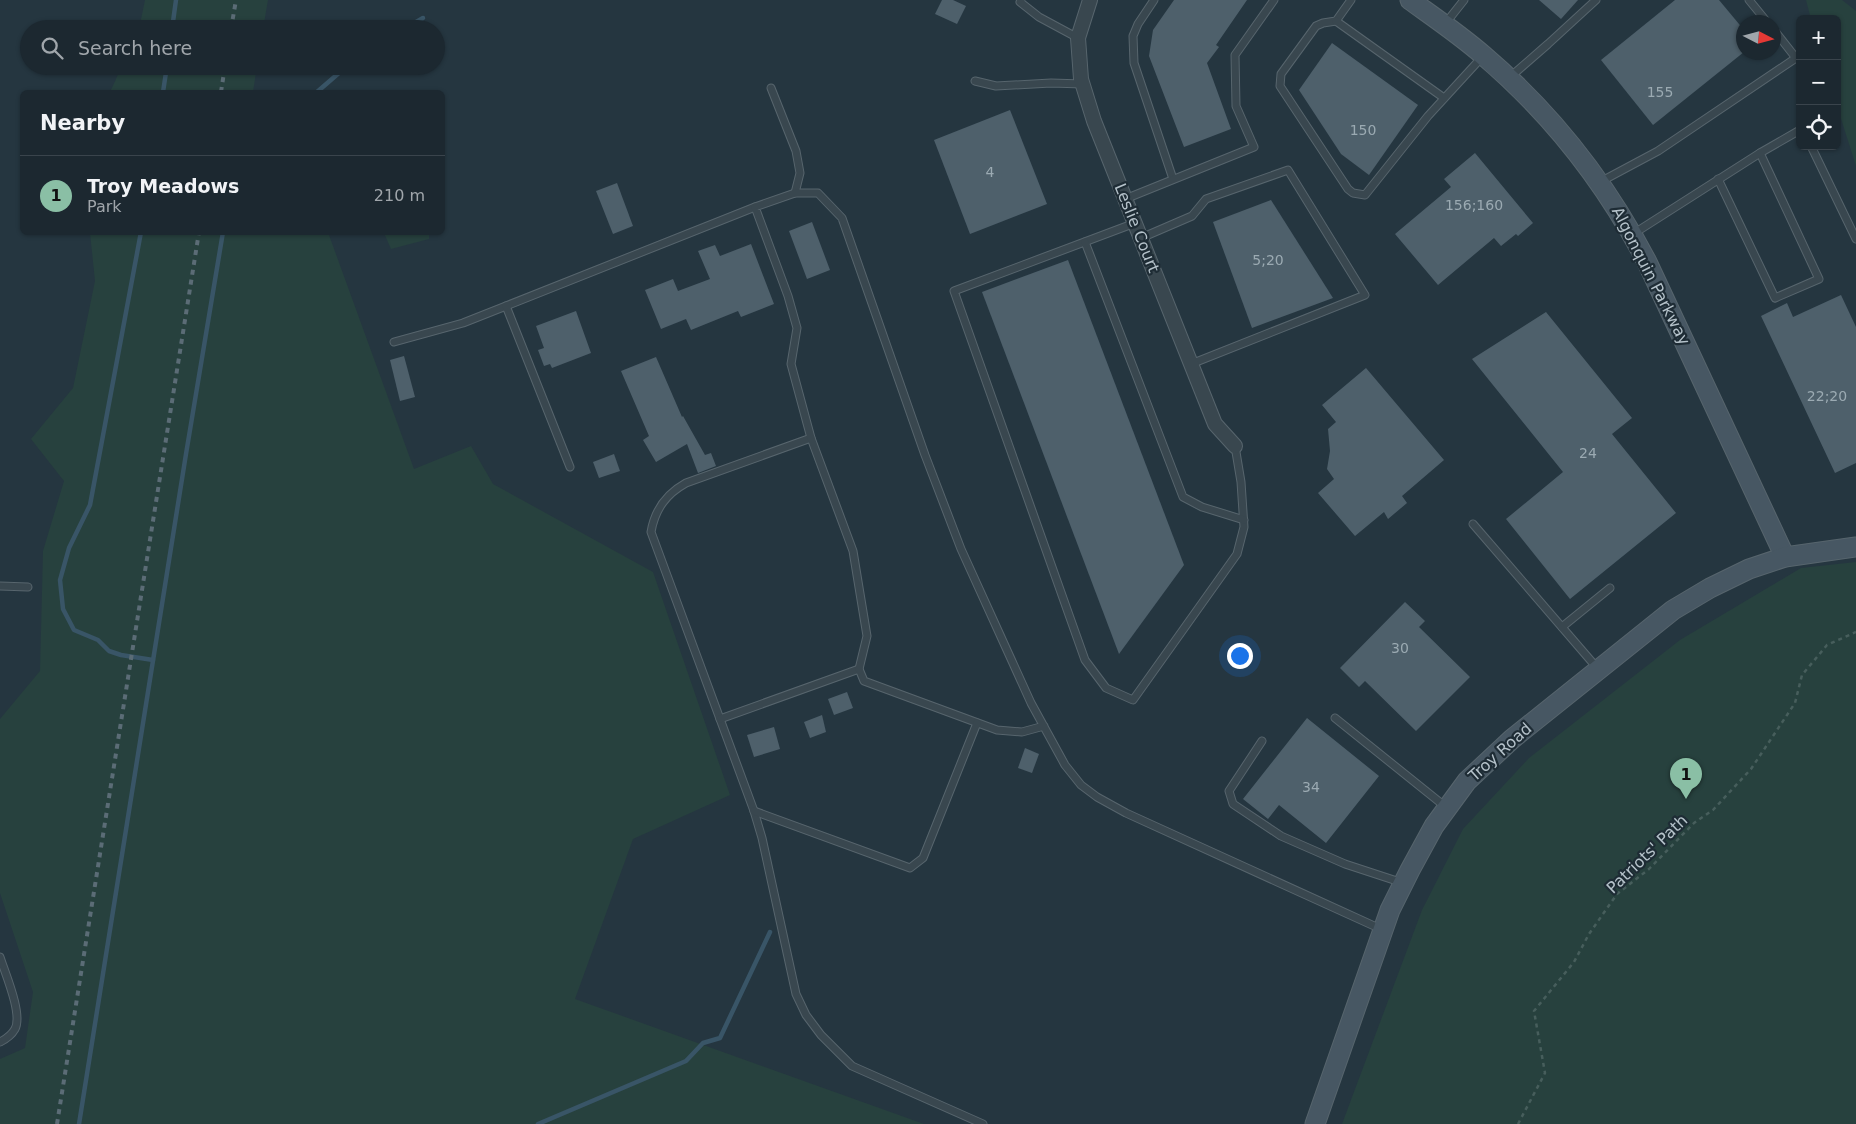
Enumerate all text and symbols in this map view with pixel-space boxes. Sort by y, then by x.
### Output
north arrow [1736,15,1781,60]
map controls [1796,15,1841,150]
button: + [1796,15,1841,60]
search box [20,20,445,75]
icon: search [38,34,66,62]
text: Search here [78,37,192,59]
button: − [1796,60,1841,105]
house number: 155 [1647,84,1673,100]
button: locate [1796,105,1841,150]
text: Nearby [40,111,125,135]
house number: 150 [1350,122,1376,138]
house number: 4 [986,164,995,180]
text: Troy Meadows [87,175,239,197]
street label: Leslie Court [1110,181,1164,275]
text: 1 [50,186,62,205]
text: 210 m [374,186,425,205]
text: Park [87,197,122,216]
house number: 156;160 [1445,197,1503,213]
street label: Algonquin Parkway [1608,204,1694,348]
house number: 5;20 [1252,252,1284,268]
house number: 22;20 [1807,388,1847,404]
house number: 24 [1579,445,1597,461]
house number: 30 [1391,640,1409,656]
your location [1227,643,1253,669]
street label: Troy Road [1464,719,1535,786]
pin: 1 [1670,758,1702,799]
house number: 34 [1302,779,1320,795]
street label: Patriots' Path [1603,811,1691,897]

